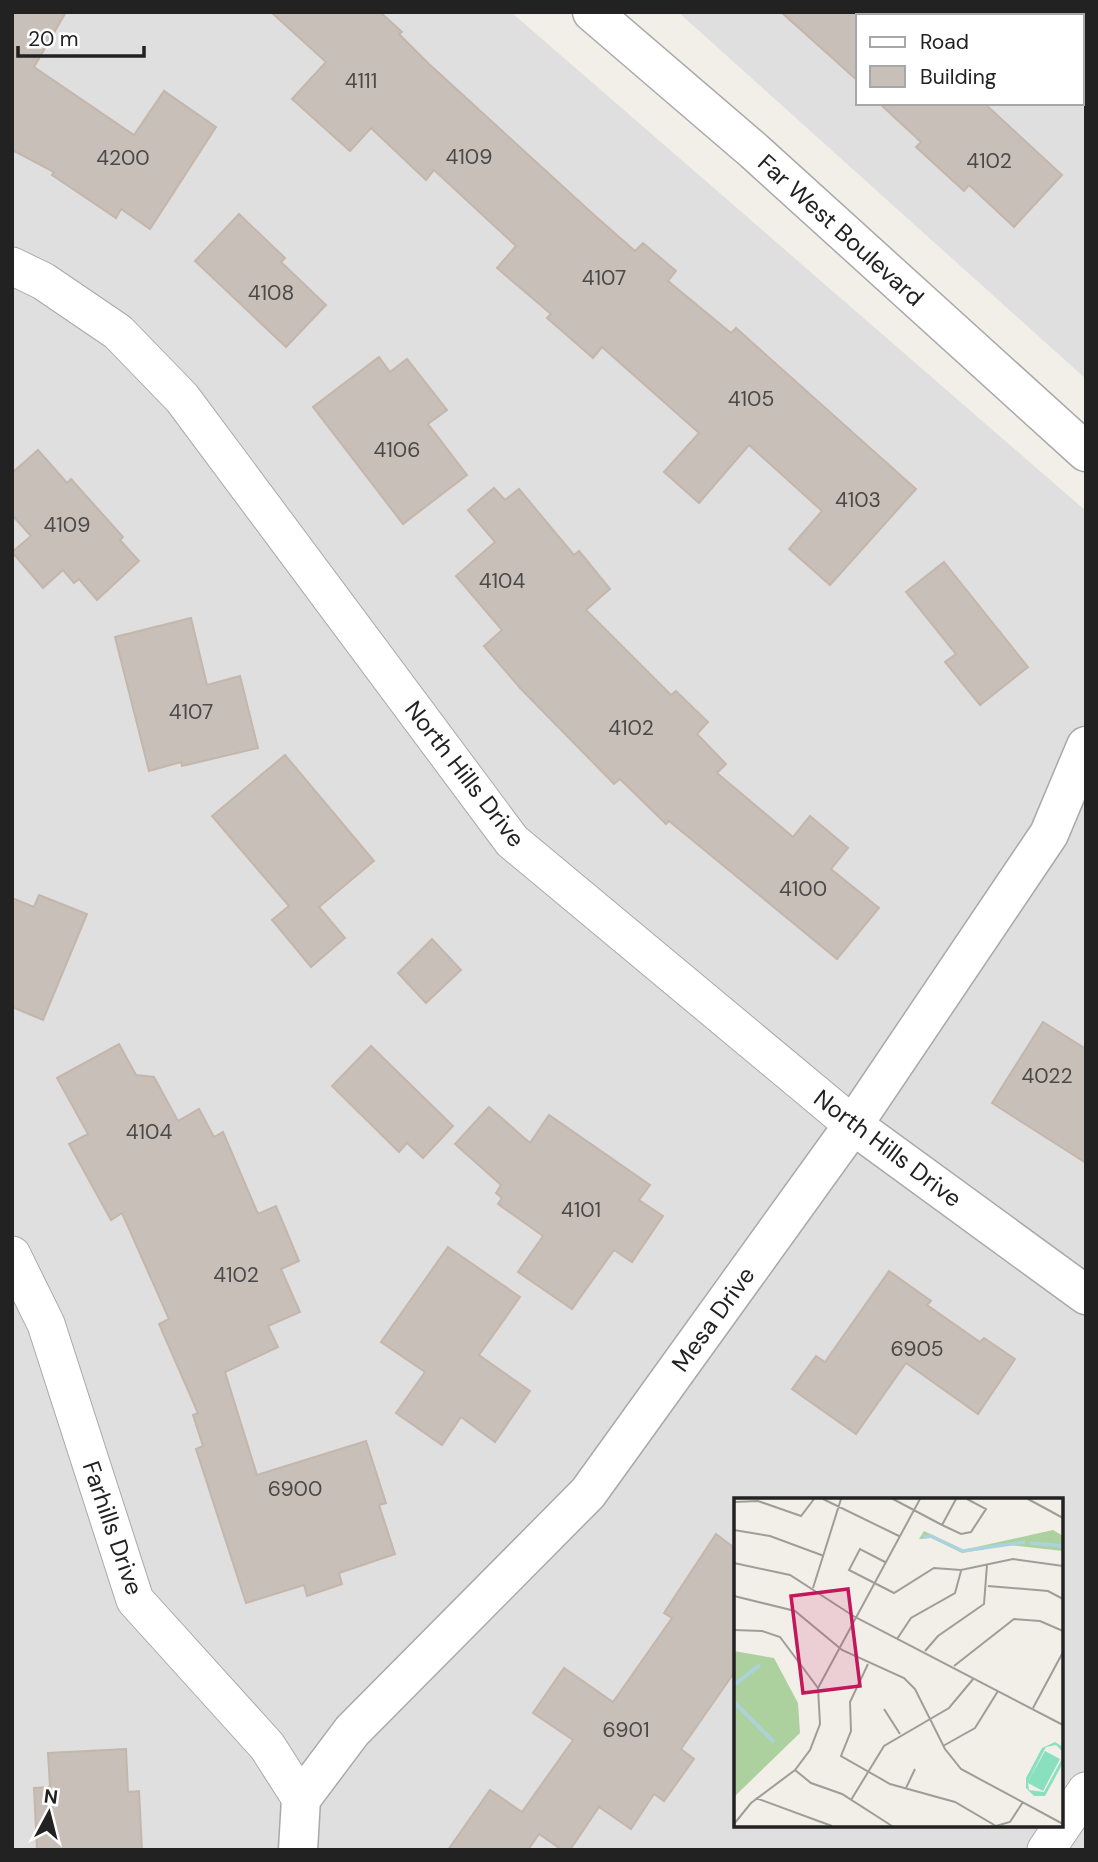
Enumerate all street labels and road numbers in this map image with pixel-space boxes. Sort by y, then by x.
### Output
street label: Far West Boulevard [752,147,930,313]
street label: North Hills Drive [398,695,532,853]
street label: North Hills Drive [808,1082,968,1214]
street label: Mesa Drive [665,1260,761,1378]
street label: Farhills Drive [76,1457,150,1599]

